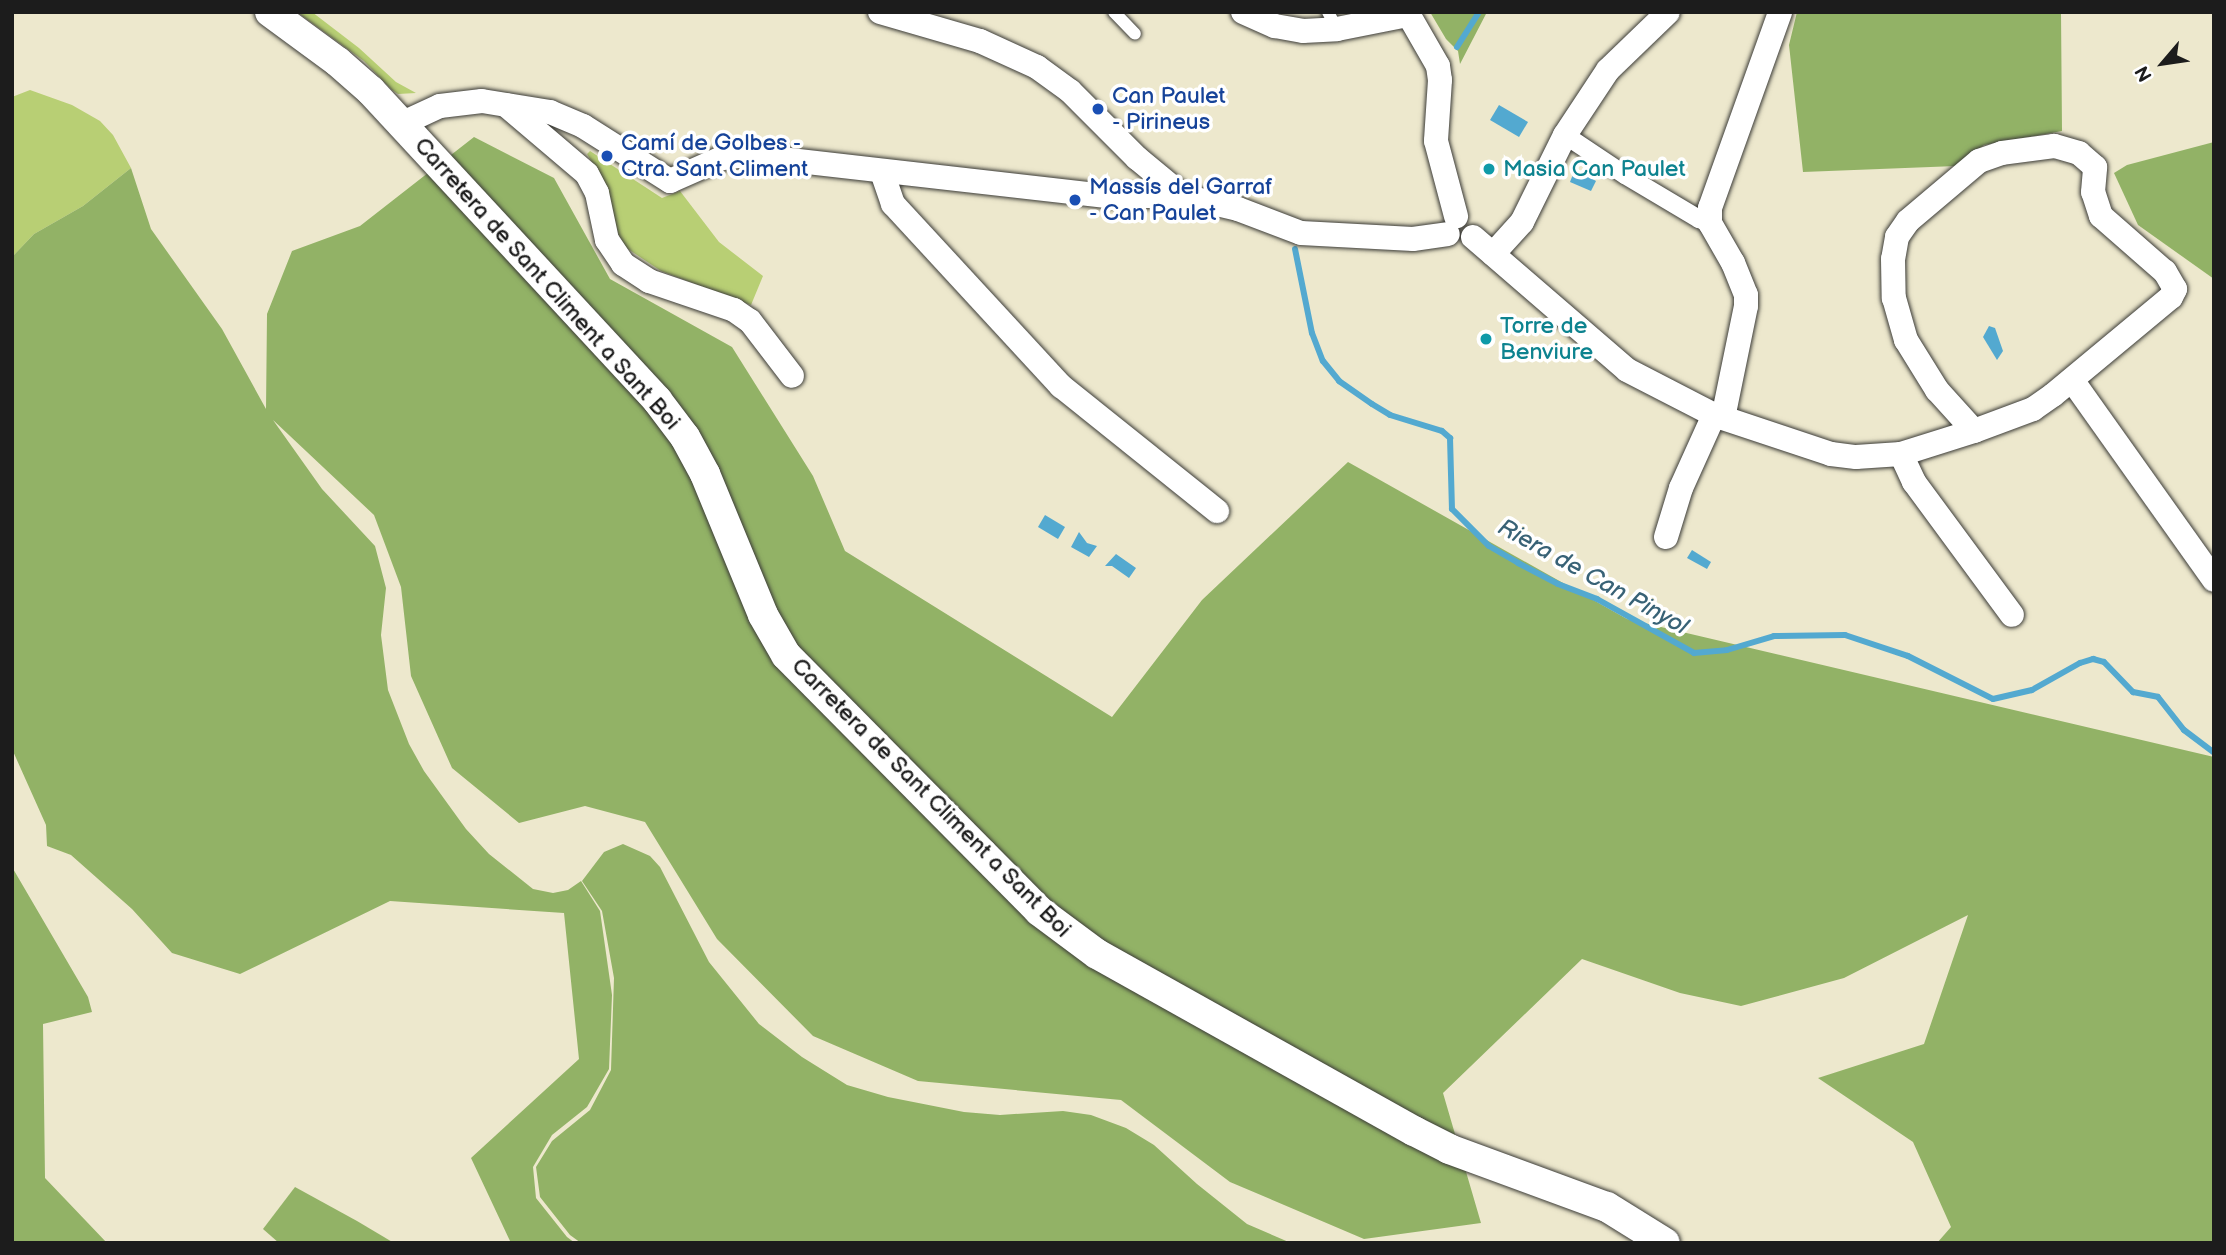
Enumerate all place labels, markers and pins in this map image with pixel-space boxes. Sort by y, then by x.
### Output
place label: Can Paulet - Pirineus [1112,82,1226,136]
marker: Can Paulet - Pirineus [1090,101,1106,117]
place label: Camí de Golbes - Ctra. Sant Climent [621,129,809,183]
marker: Camí de Golbes - Ctra. Sant Climent [599,148,615,164]
place label: Masia Can Paulet [1503,155,1685,183]
marker: Masia Can Paulet [1481,161,1497,177]
place label: Massís del Garraf - Can Paulet [1089,173,1272,227]
marker: Massís del Garraf - Can Paulet [1067,192,1083,208]
place label: Torre de Benviure [1500,312,1593,366]
marker: Torre de Benviure [1478,331,1494,347]

